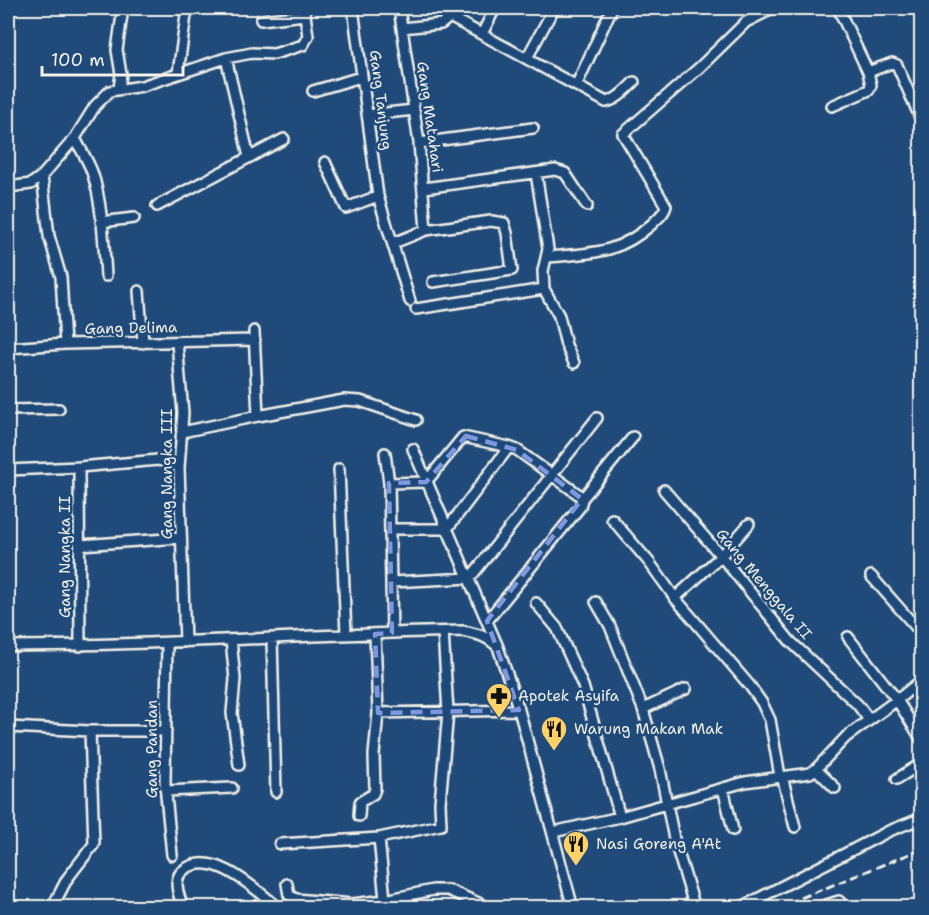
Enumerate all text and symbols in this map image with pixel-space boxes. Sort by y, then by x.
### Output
scale bar [42,39,183,77]
text: 100 m [51,48,105,72]
street label: Gang Tanjung [365,49,397,151]
street label: Gang Matahari [412,60,448,174]
street label: Gang Delima [84,317,178,339]
street label: Gang Nangka III [157,409,177,539]
street label: Gang Nangka II [55,496,75,618]
street label: Gang Menggala II [712,524,816,644]
pharmacy icon: Apotek Asyifa [484,681,514,719]
place label: Apotek Asyifa [518,686,620,706]
street label: Gang Pandan [142,700,162,798]
restaurant icon: Warung Makan Mak [539,714,569,752]
place label: Warung Makan Mak [574,719,723,739]
restaurant icon: Nasi Goreng A'At [561,829,591,867]
place label: Nasi Goreng A'At [596,834,721,854]

